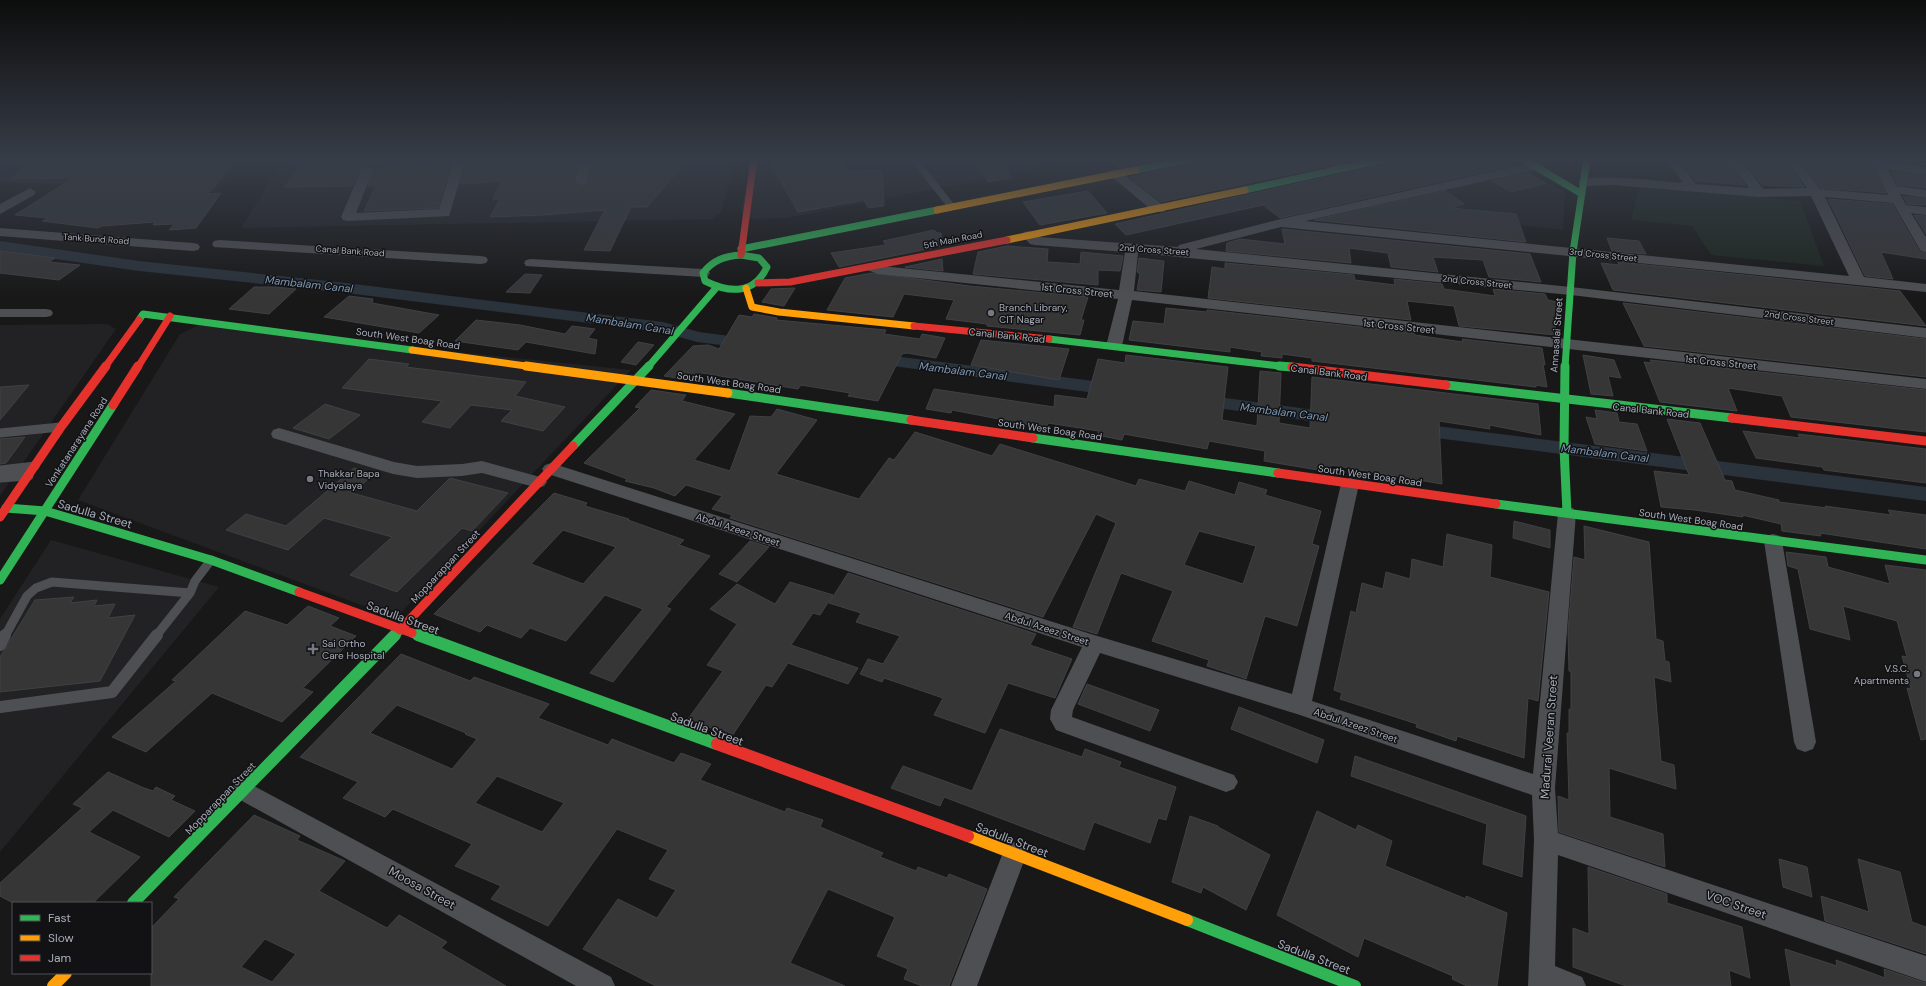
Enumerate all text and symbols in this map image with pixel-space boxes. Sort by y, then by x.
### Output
street label: 5th Main Road [923,228,984,252]
street label: Tank Bund Road [63,231,130,247]
street label: 2nd Cross Street [1119,242,1190,258]
street label: Canal Bank Road [315,243,385,259]
street label: 3rd Cross Street [1568,245,1638,265]
water label: Mambalam Canal [264,272,354,296]
street label: 2nd Cross Street [1441,272,1513,292]
street label: 1st Cross Street [1040,280,1114,301]
street label: Annasalai Street [1547,297,1566,373]
place label: Branch Library, CIT Nagar [999,301,1068,326]
marker: Branch Library, CIT Nagar [986,308,996,318]
street label: 2nd Cross Street [1763,308,1835,328]
water label: Mambalam Canal [585,310,675,338]
street label: 1st Cross Street [1362,316,1436,337]
street label: South West Boag Road [355,325,461,352]
street label: Canal Bank Road [968,325,1046,346]
street label: 1st Cross Street [1684,352,1758,373]
water label: Mambalam Canal [918,359,1008,383]
street label: Canal Bank Road [1290,361,1368,384]
street label: South West Boag Road [676,369,782,396]
street label: Venkatanarayana Road [42,395,110,490]
water label: Mambalam Canal [1239,400,1329,424]
street label: Canal Bank Road [1612,400,1690,421]
street label: South West Boag Road [997,416,1103,443]
water label: Mambalam Canal [1560,441,1650,465]
street label: South West Boag Road [1317,462,1423,489]
place label: Thakkar Bapa Vidyalaya [318,467,380,492]
marker: Thakkar Bapa Vidyalaya [305,474,315,484]
street label: Sadulla Street [56,496,134,532]
street label: South West Boag Road [1638,506,1744,533]
street label: Abdul Azeez Street [694,510,782,549]
street label: Mopparappan Street [408,527,483,606]
street label: Sadulla Street [364,597,442,639]
street label: Abdul Azeez Street [1003,609,1091,648]
place label: Sai Ortho Care Hospital [322,637,384,662]
marker: Sai Ortho Care Hospital [307,643,319,655]
place label: V.S.C. Apartments [1854,662,1909,687]
marker: V.S.C. Apartments [1912,669,1922,679]
street label: Madurai Veeran Street [1537,674,1561,799]
street label: Abdul Azeez Street [1312,705,1400,746]
street label: Sadulla Street [668,708,746,750]
street label: Mopparappan Street [182,759,258,837]
street label: Sadulla Street [973,819,1051,861]
street label: Moosa Street [386,863,459,913]
street label: VOC Street [1704,887,1769,923]
legend [12,902,152,974]
text: Fast [48,910,71,926]
text: Slow [48,930,74,946]
street label: Sadulla Street [1275,936,1353,978]
text: Jam [48,950,71,966]

